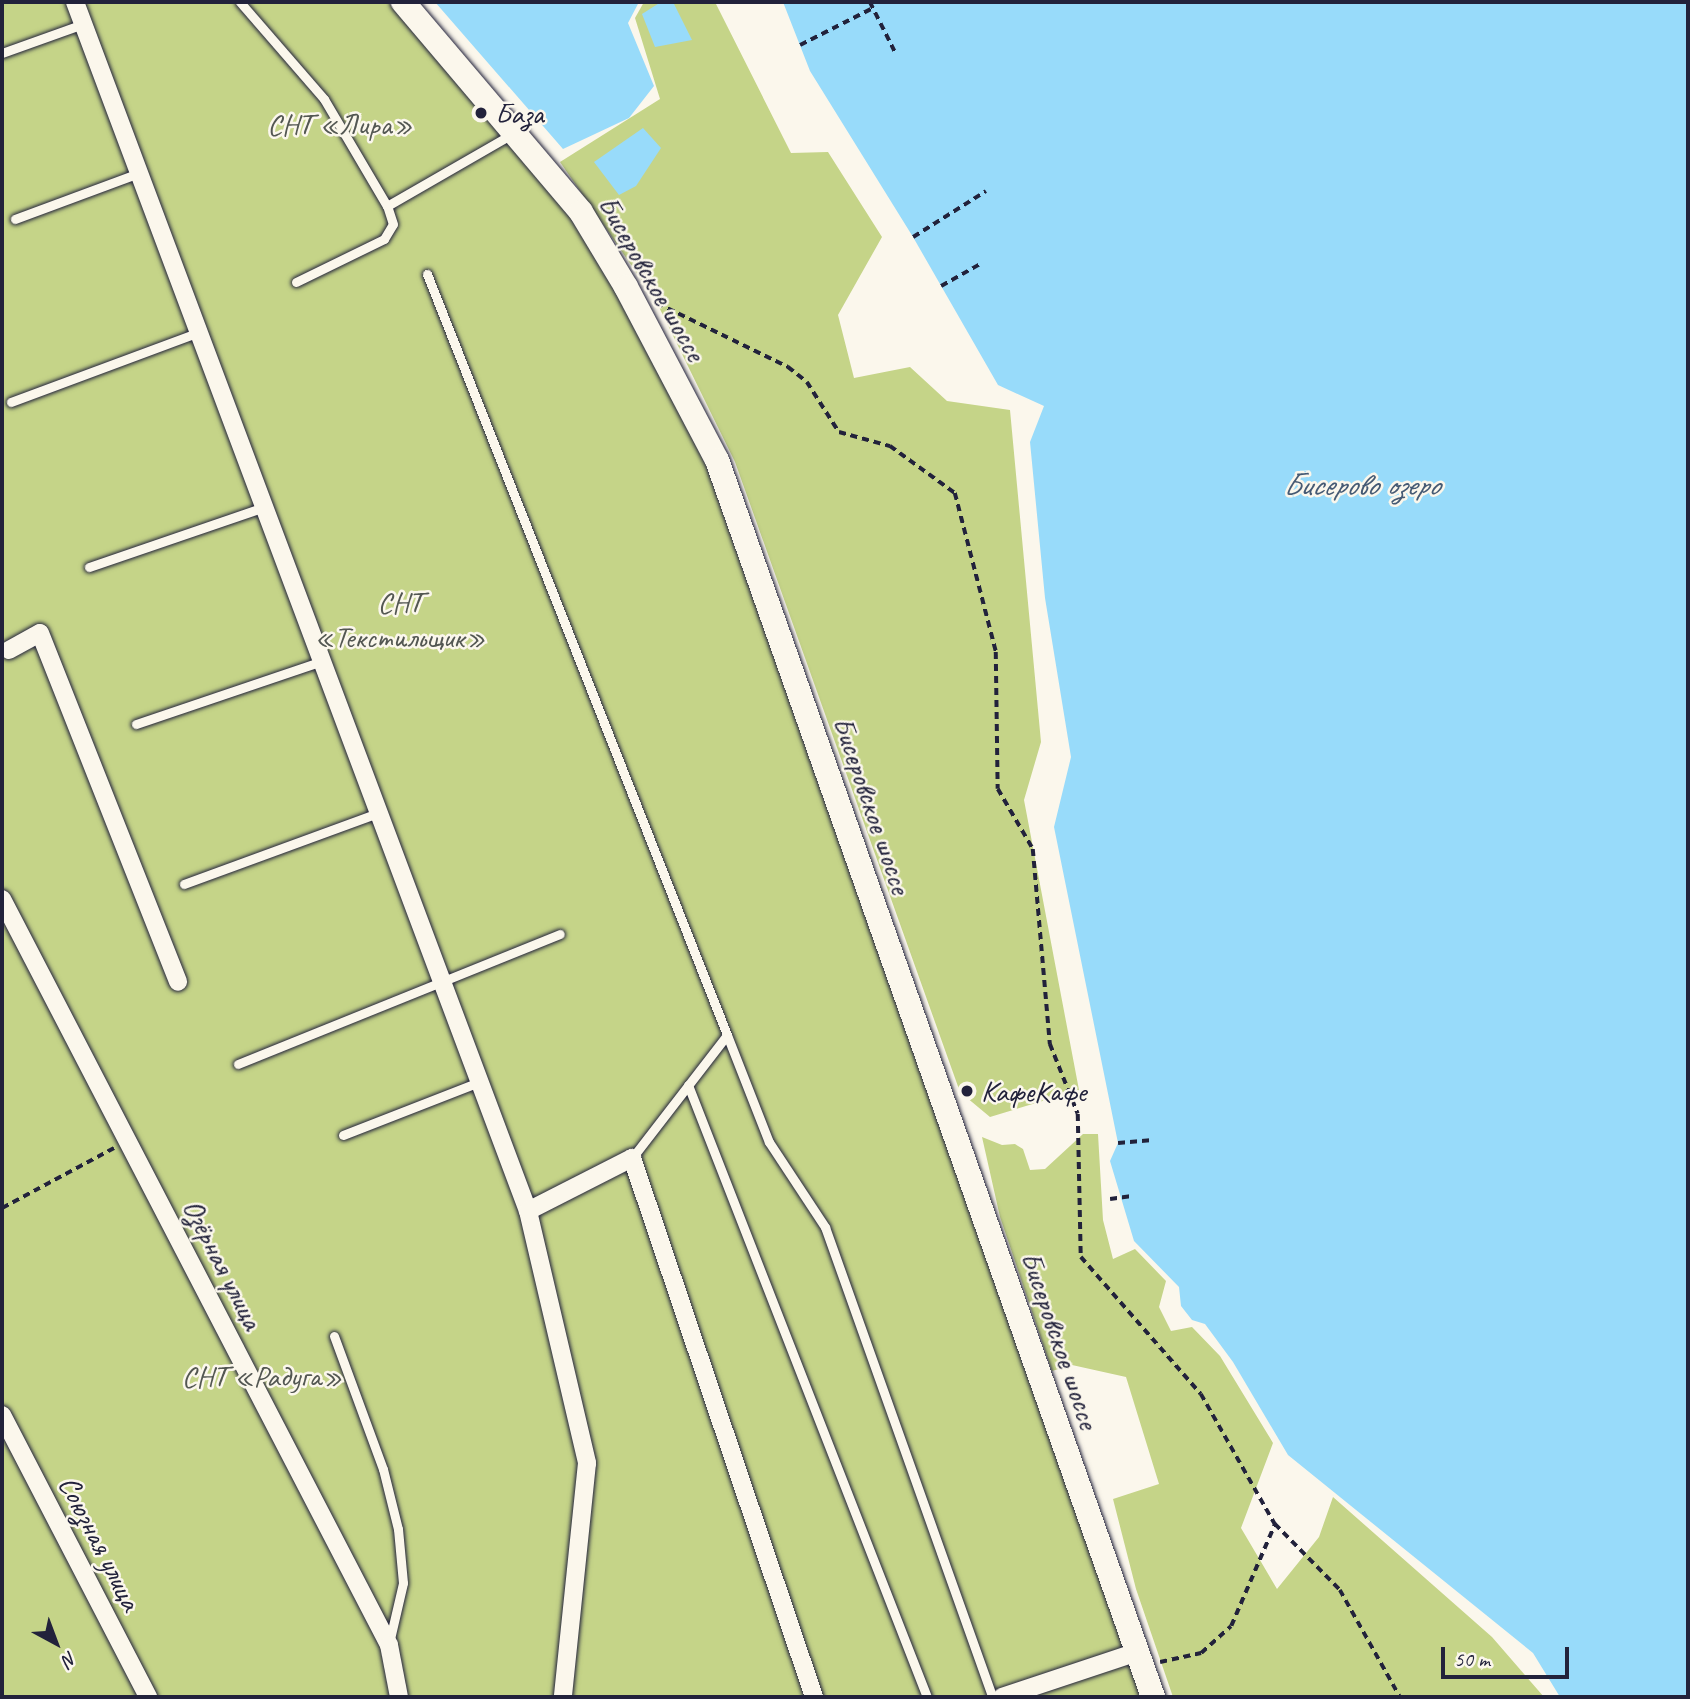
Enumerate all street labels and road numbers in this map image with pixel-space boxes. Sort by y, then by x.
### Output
street label: Бисеровское шоссе [590,188,714,368]
street label: Бисеровское шоссе [825,711,919,899]
street label: Озёрная улица [174,1192,272,1336]
street label: Бисеровское шоссе [1013,1246,1107,1434]
street label: Союзная улица [50,1469,150,1617]

